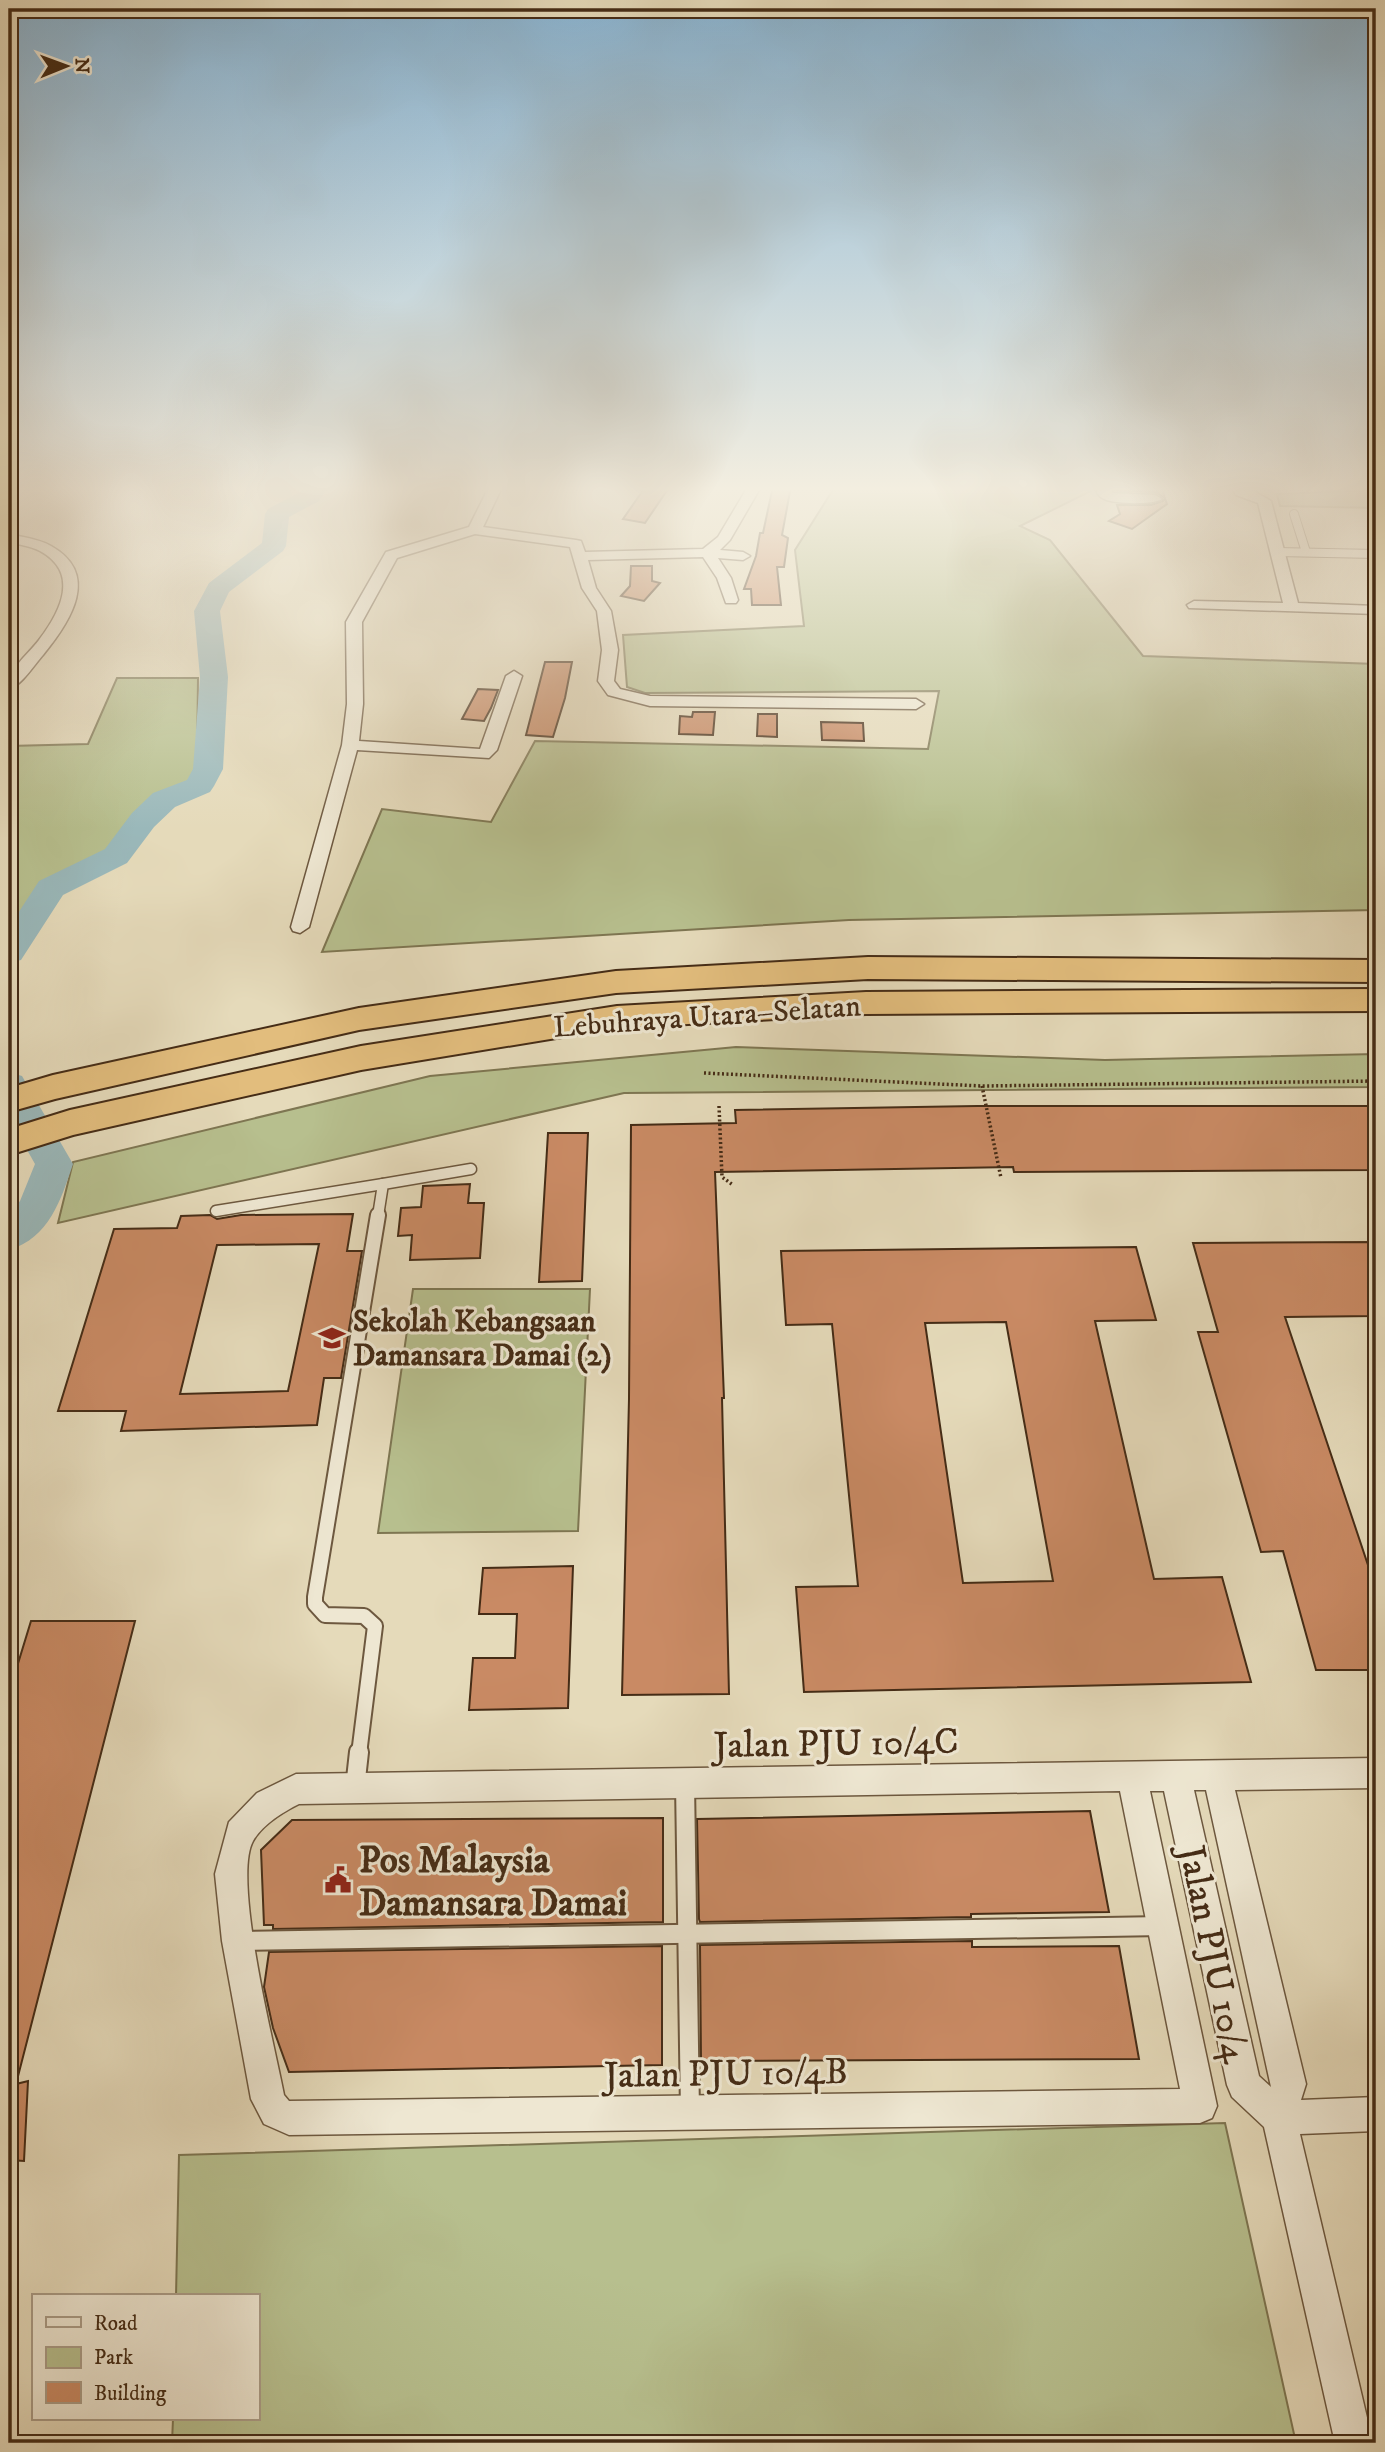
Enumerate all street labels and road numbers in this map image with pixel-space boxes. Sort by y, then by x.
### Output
street label: Lebuhraya Utara–Selatan [552,988,862,1047]
street label: Jalan PJU 10/4C [710,1719,959,1770]
street label: Jalan PJU 10/4 [1166,1839,1259,2068]
street label: Jalan PJU 10/4B [601,2049,848,2100]

